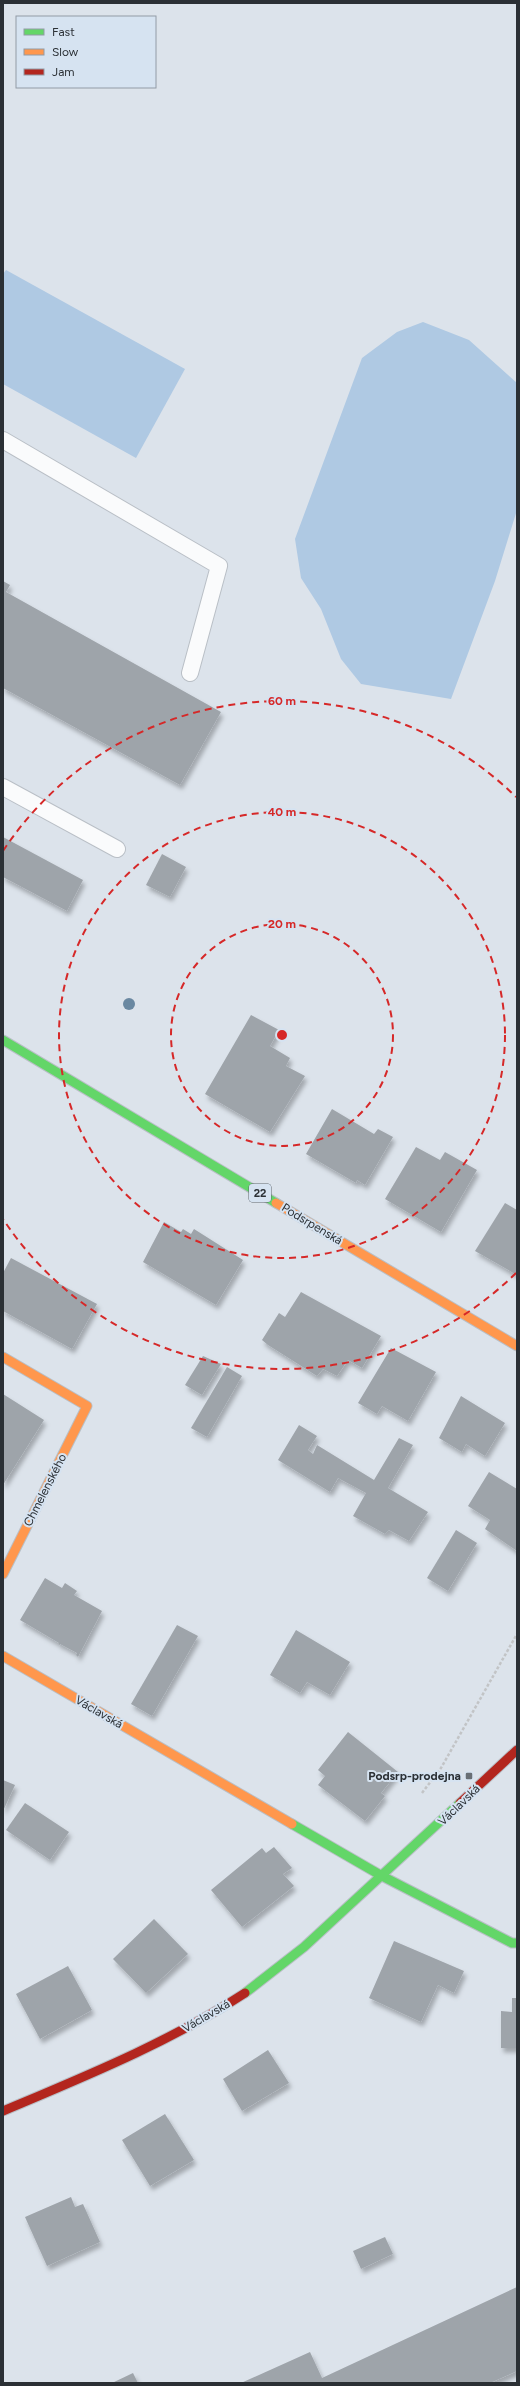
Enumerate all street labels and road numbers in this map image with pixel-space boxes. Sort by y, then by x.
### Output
road number: 22 [249,1184,271,1202]
street label: Podsrpenská [279,1200,345,1248]
street label: Chmelenského [21,1451,69,1529]
street label: Václavská [73,1693,125,1731]
street label: Václavská [435,1782,483,1828]
street label: Václavská [180,1997,232,2035]

